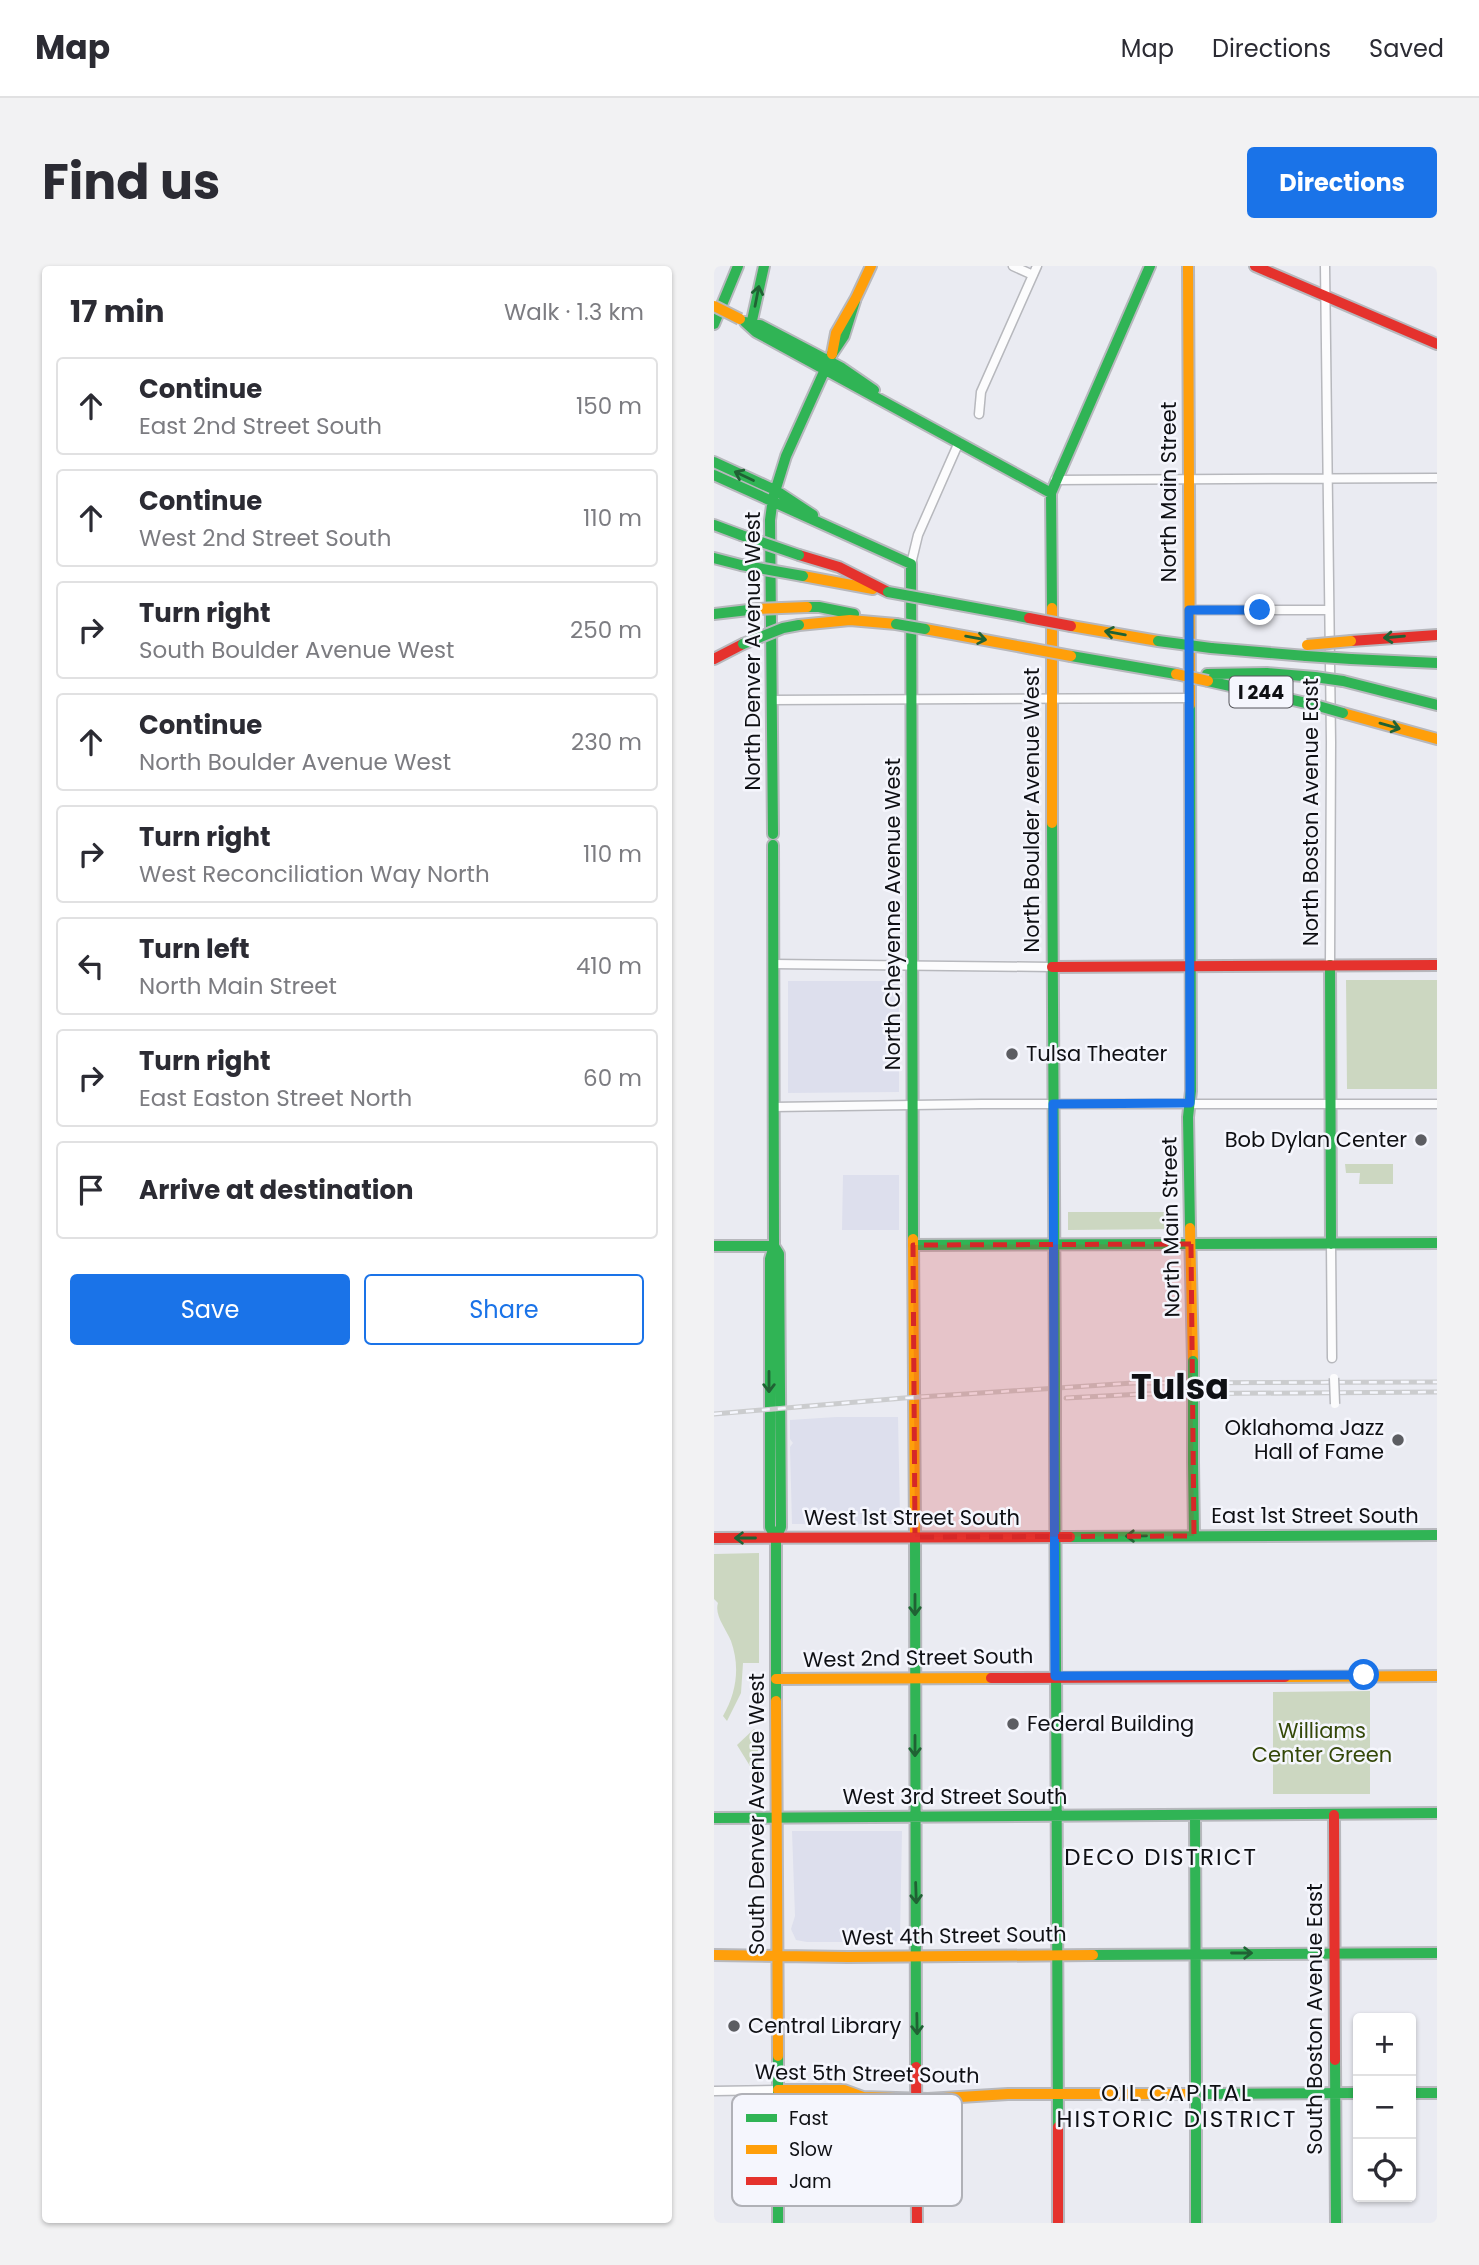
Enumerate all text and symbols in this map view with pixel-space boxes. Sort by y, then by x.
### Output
text: Map [35,24,110,71]
text: Map [1121,32,1174,65]
text: Directions [1212,32,1331,65]
text: Saved [1369,32,1444,65]
button: Directions [1247,147,1437,218]
text: Find us [42,148,220,216]
one-way arrow [751,285,765,308]
text: 17 min [70,290,165,333]
text: Walk · 1.3 km [504,296,644,328]
text: Continue [139,371,262,407]
icon: ahead [72,387,110,425]
text: 150 m [576,390,642,422]
street label: North Main Street [1154,402,1183,582]
text: East 2nd Street South [139,410,382,442]
one-way arrow [734,469,756,482]
text: Continue [139,483,262,519]
icon: ahead [72,499,110,537]
text: 110 m [583,502,642,534]
street label: North Denver Avenue West [738,512,767,790]
text: West 2nd Street South [139,522,391,554]
route end [1244,594,1275,625]
text: Turn right [139,595,271,631]
icon: right [72,611,110,649]
text: 250 m [570,614,642,646]
one-way arrow [1104,626,1126,639]
one-way arrow [1383,631,1406,644]
one-way arrow [964,632,987,646]
text: South Boulder Avenue West [139,634,455,666]
street label: North Boulder Avenue West [1017,668,1046,952]
road number: I 244 [1230,676,1292,708]
street label: North Boston Avenue East [1296,678,1325,946]
text: Continue [139,707,262,743]
one-way arrow [1378,720,1401,733]
icon: ahead [72,723,110,761]
text: 230 m [571,726,642,758]
text: North Boulder Avenue West [139,746,451,778]
street label: North Cheyenne Avenue West [878,758,907,1070]
text: Turn right [139,819,271,855]
icon: right [72,835,110,873]
text: 110 m [583,838,642,870]
text: West Reconciliation Way North [139,858,490,890]
text: Turn left [139,931,250,967]
icon: left [72,947,110,985]
text: 410 m [576,950,642,982]
text: North Main Street [139,970,337,1002]
place label: Tulsa Theater [1026,1039,1167,1068]
text: Turn right [139,1043,271,1079]
marker: Tulsa Theater [1004,1046,1020,1062]
icon: right [72,1059,110,1097]
text: 60 m [583,1062,642,1094]
text: East Easton Street North [139,1082,412,1114]
place label: Bob Dylan Center [1225,1125,1407,1154]
marker: Bob Dylan Center [1413,1132,1429,1148]
street label: North Main Street [1154,1136,1187,1318]
icon: arrive [72,1171,110,1209]
text: Arrive at destination [139,1172,414,1208]
button: Save [70,1274,350,1345]
button: Share [364,1274,644,1345]
district label: Tulsa [1131,1362,1229,1411]
one-way arrow [762,1371,776,1394]
place label: Oklahoma Jazz Hall of Fame [1225,1413,1384,1466]
marker: Oklahoma Jazz Hall of Fame [1390,1432,1406,1448]
street label: East 1st Street South [1211,1501,1419,1530]
street label: West 1st Street South [804,1503,1020,1532]
one-way arrow [1125,1529,1148,1543]
one-way arrow [734,1531,757,1545]
one-way arrow [908,1593,922,1616]
street label: West 2nd Street South [803,1641,1033,1674]
route start [1348,1659,1379,1690]
street label: South Denver Avenue West [742,1673,771,1955]
place label: Federal Building [1027,1709,1194,1738]
marker: Federal Building [1005,1716,1021,1732]
park label: Williams Center Green [1252,1716,1392,1769]
one-way arrow [908,1734,922,1757]
street label: West 3rd Street South [842,1782,1068,1811]
district label: DECO DISTRICT [1064,1841,1258,1873]
one-way arrow [909,1881,922,1904]
street label: South Boston Avenue East [1300,1883,1329,2155]
street label: West 4th Street South [841,1919,1067,1952]
one-way arrow [1230,1946,1253,1960]
place label: Central Library [748,2011,901,2040]
one-way arrow [910,2012,924,2035]
map controls [1353,2013,1416,2202]
button: + [1353,2013,1416,2076]
marker: Central Library [726,2018,742,2034]
street label: West 5th Street South [754,2057,980,2090]
button: − [1353,2076,1416,2139]
district label: OIL CAPITAL HISTORIC DISTRICT [1057,2077,1297,2135]
legend [732,2094,962,2206]
text: Fast [789,2105,828,2132]
text: Slow [789,2136,833,2163]
button: locate [1353,2139,1416,2202]
text: Jam [789,2168,831,2195]

